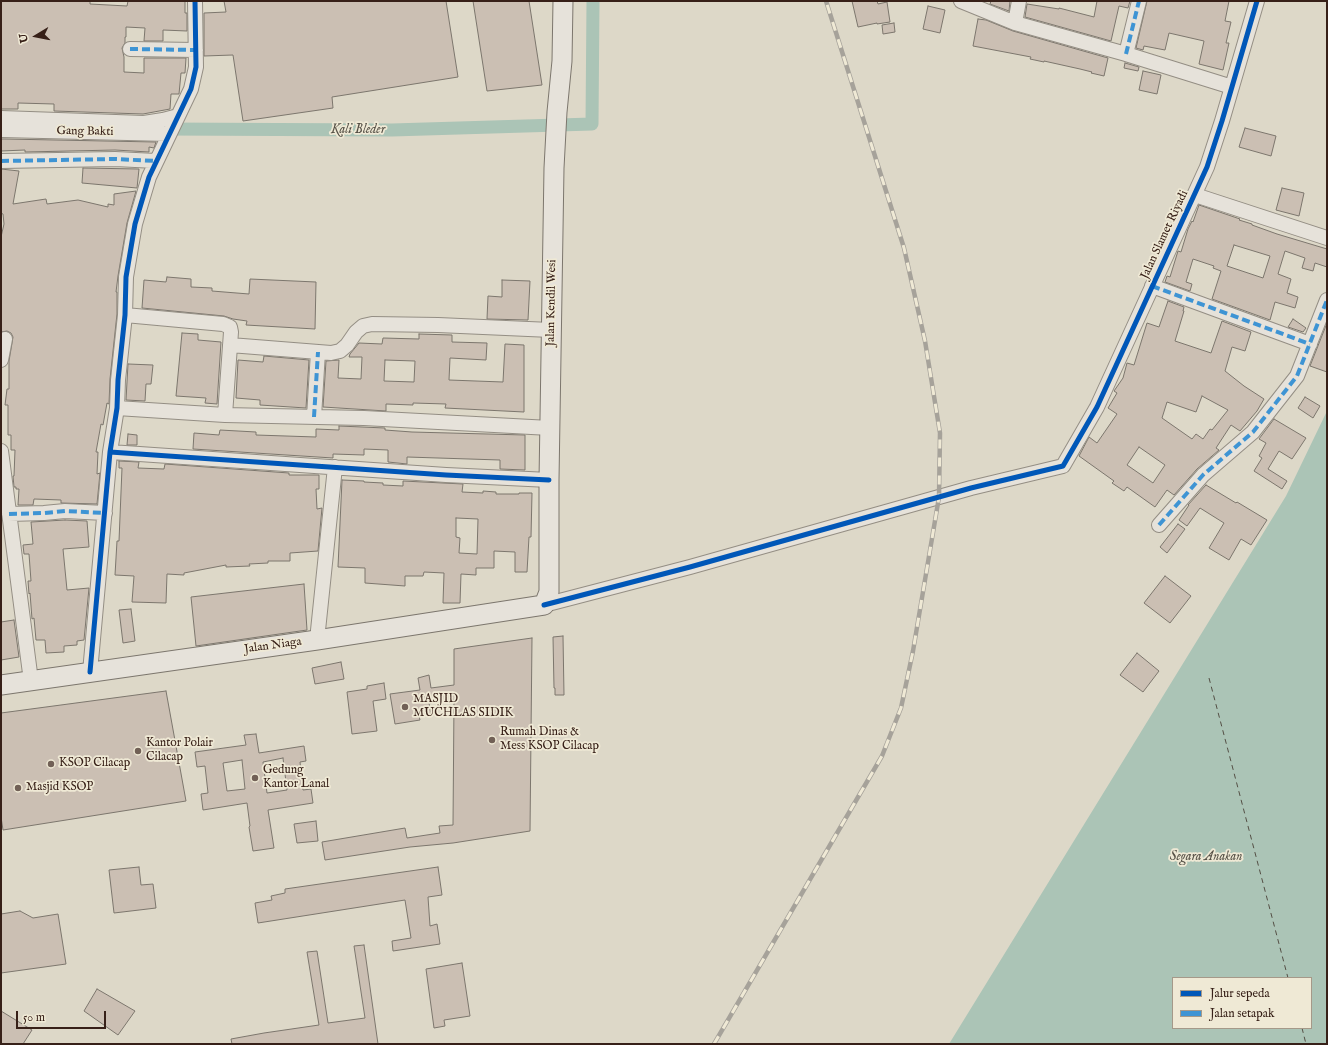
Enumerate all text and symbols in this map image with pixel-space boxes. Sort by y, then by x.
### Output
north arrow [16,16,56,56]
text: U [16,32,32,44]
water label: Kali Bleder [331,122,385,138]
street label: Gang Bakti [56,124,114,140]
street label: Jalan Slamet Riyadi [1138,188,1192,282]
street label: Jalan Kendil Wesi [544,259,560,347]
street label: Jalan Niaga [243,635,303,657]
place label: MASJID MUCHLAS SIDIK [413,693,513,721]
marker: MASJID MUCHLAS SIDIK [400,702,410,712]
place label: Rumah Dinas & Mess KSOP Cilacap [500,726,599,754]
marker: Rumah Dinas & Mess KSOP Cilacap [487,735,497,745]
place label: Kantor Polair Cilacap [146,737,213,765]
marker: Kantor Polair Cilacap [133,746,143,756]
place label: KSOP Cilacap [59,757,130,771]
marker: KSOP Cilacap [46,759,56,769]
place label: Gedung Kantor Lanal [263,764,329,792]
marker: Gedung Kantor Lanal [250,773,260,783]
place label: Masjid KSOP [26,781,93,795]
marker: Masjid KSOP [13,783,23,793]
water label: Segara Anakan [1170,849,1242,865]
legend [1172,977,1312,1029]
text: Jalur sepeda [1210,986,1270,1001]
scale bar [18,1003,108,1029]
text: Jalan setapak [1210,1006,1274,1021]
text: 50 m [23,1010,45,1025]

